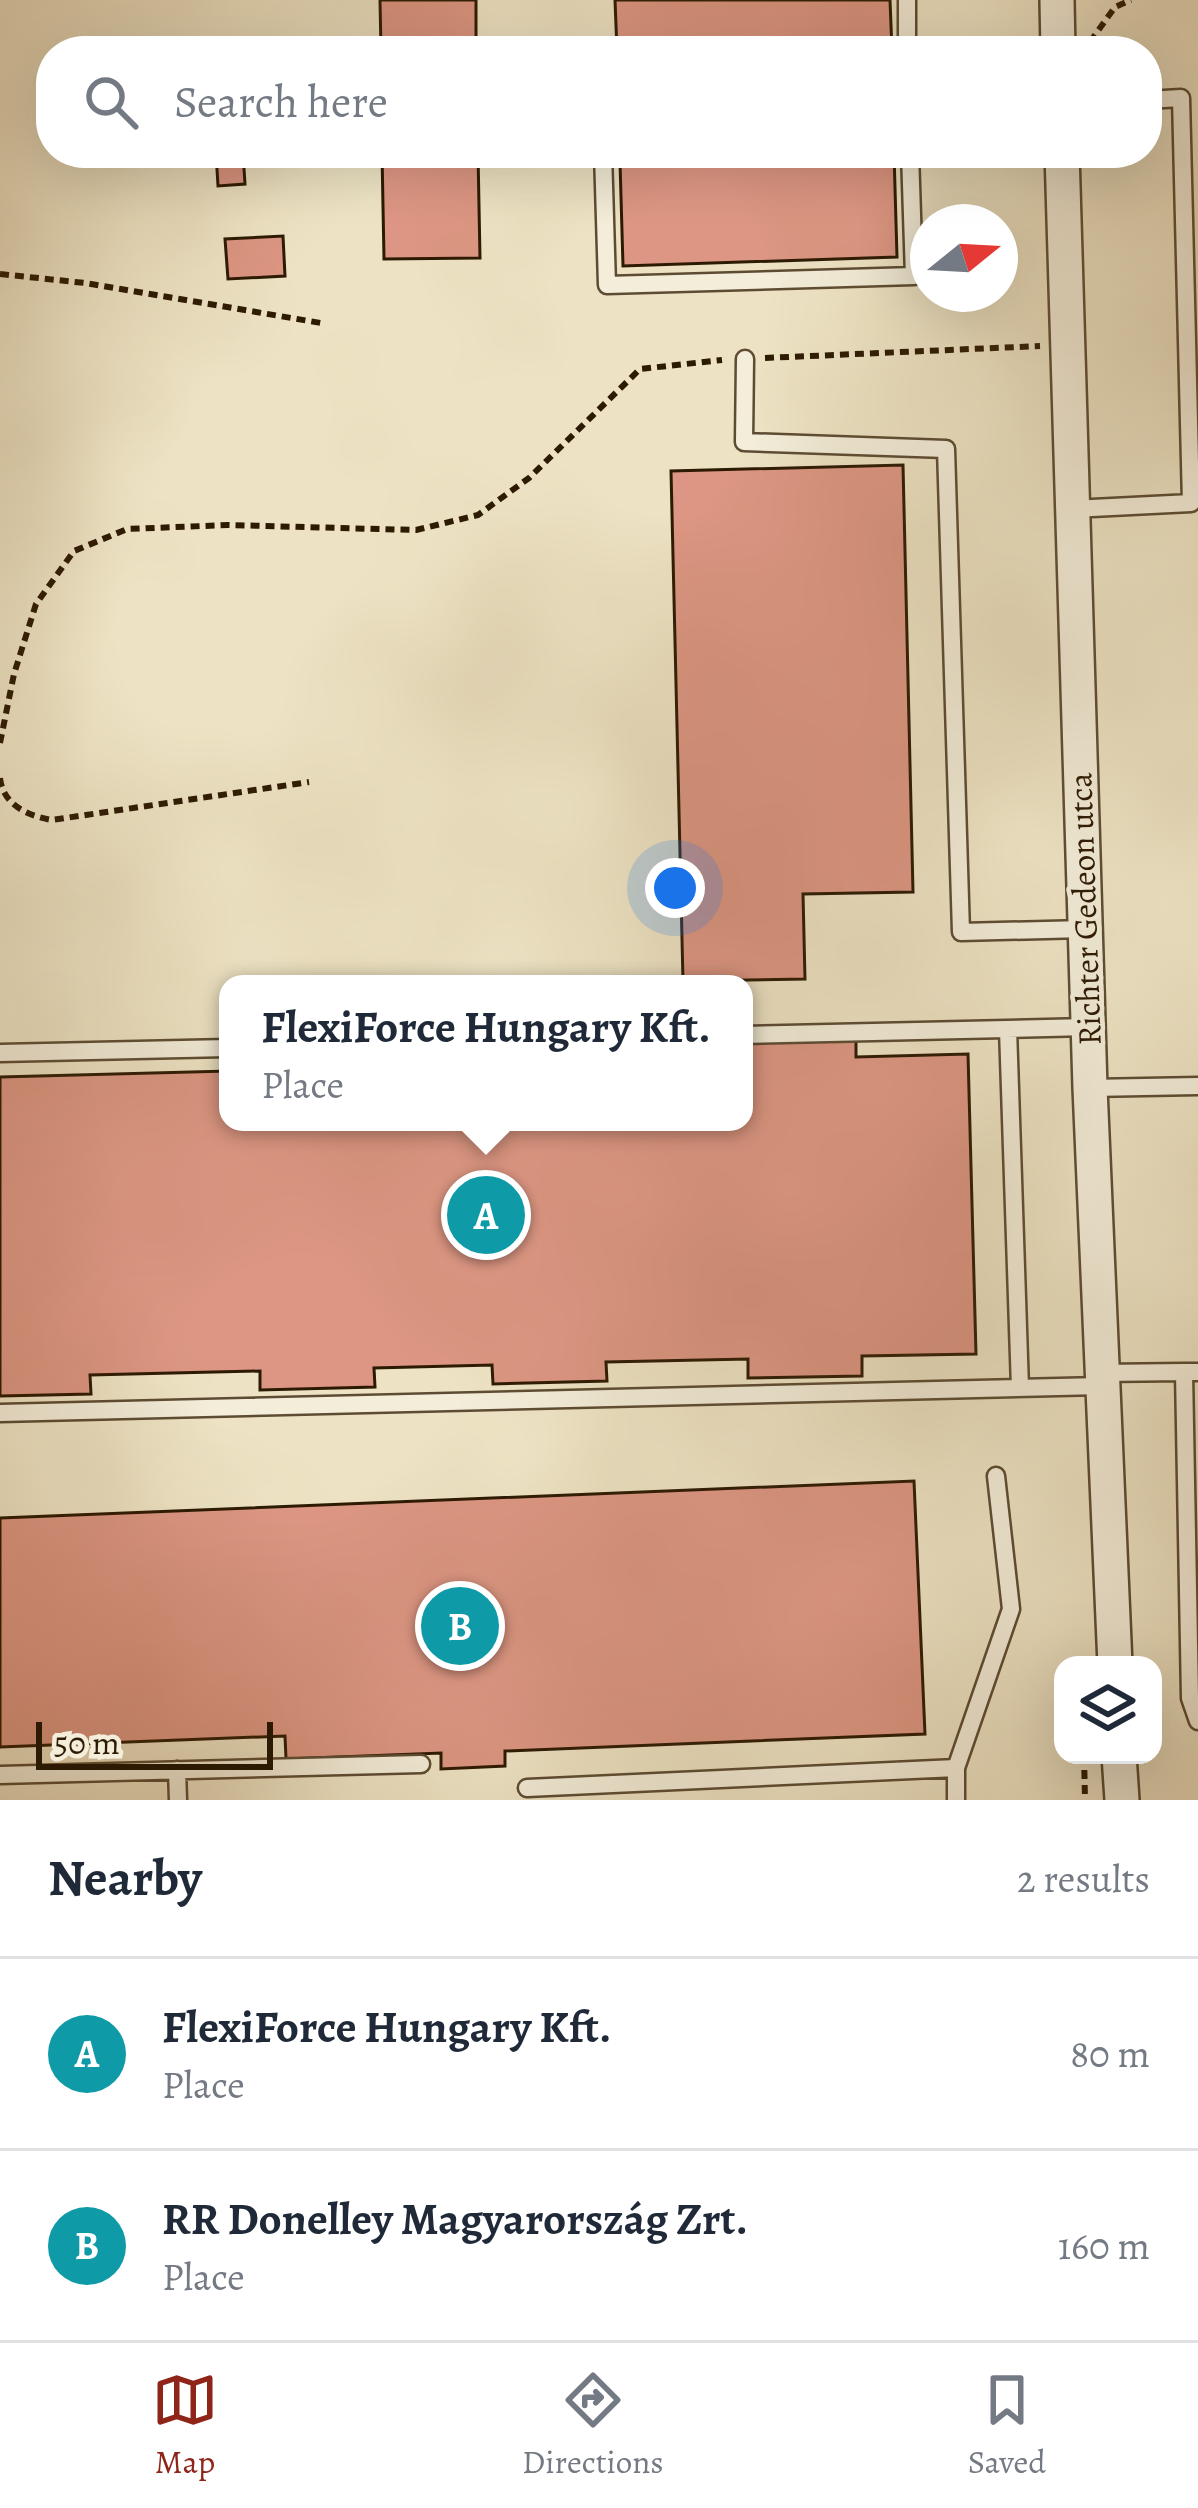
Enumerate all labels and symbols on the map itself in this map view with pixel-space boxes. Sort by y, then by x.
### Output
north arrow [910,204,1018,312]
street label: Richter Gedeon utca [1057,771,1112,1046]
your location [645,858,705,918]
pin: A [447,1170,525,1260]
pin: B [421,1581,499,1671]
scale bar [36,1716,273,1769]

